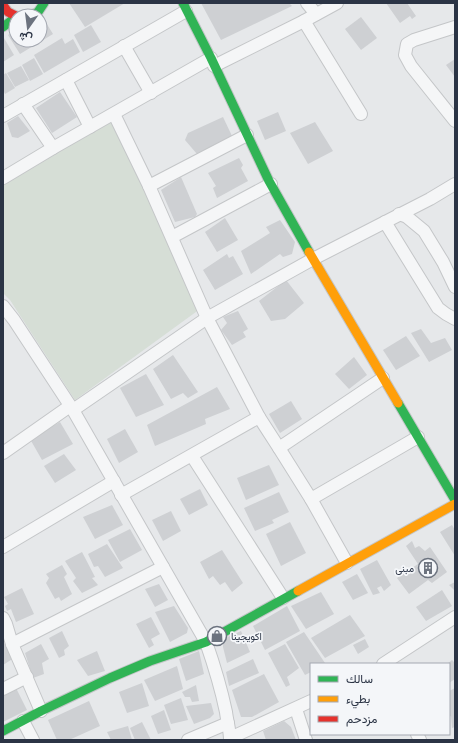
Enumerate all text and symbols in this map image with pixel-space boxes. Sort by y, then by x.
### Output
north arrow [8,8,48,48]
text: ش [18,29,34,45]
building icon: مبنى [417,557,439,579]
place label: مبنى [395,563,414,575]
shop icon: اكويجينا [206,625,228,647]
place label: اكويجينا [231,631,262,643]
legend [310,663,450,735]
text: سالك [346,672,373,686]
text: بطيء [346,692,370,709]
text: مزدحم [346,712,377,727]

